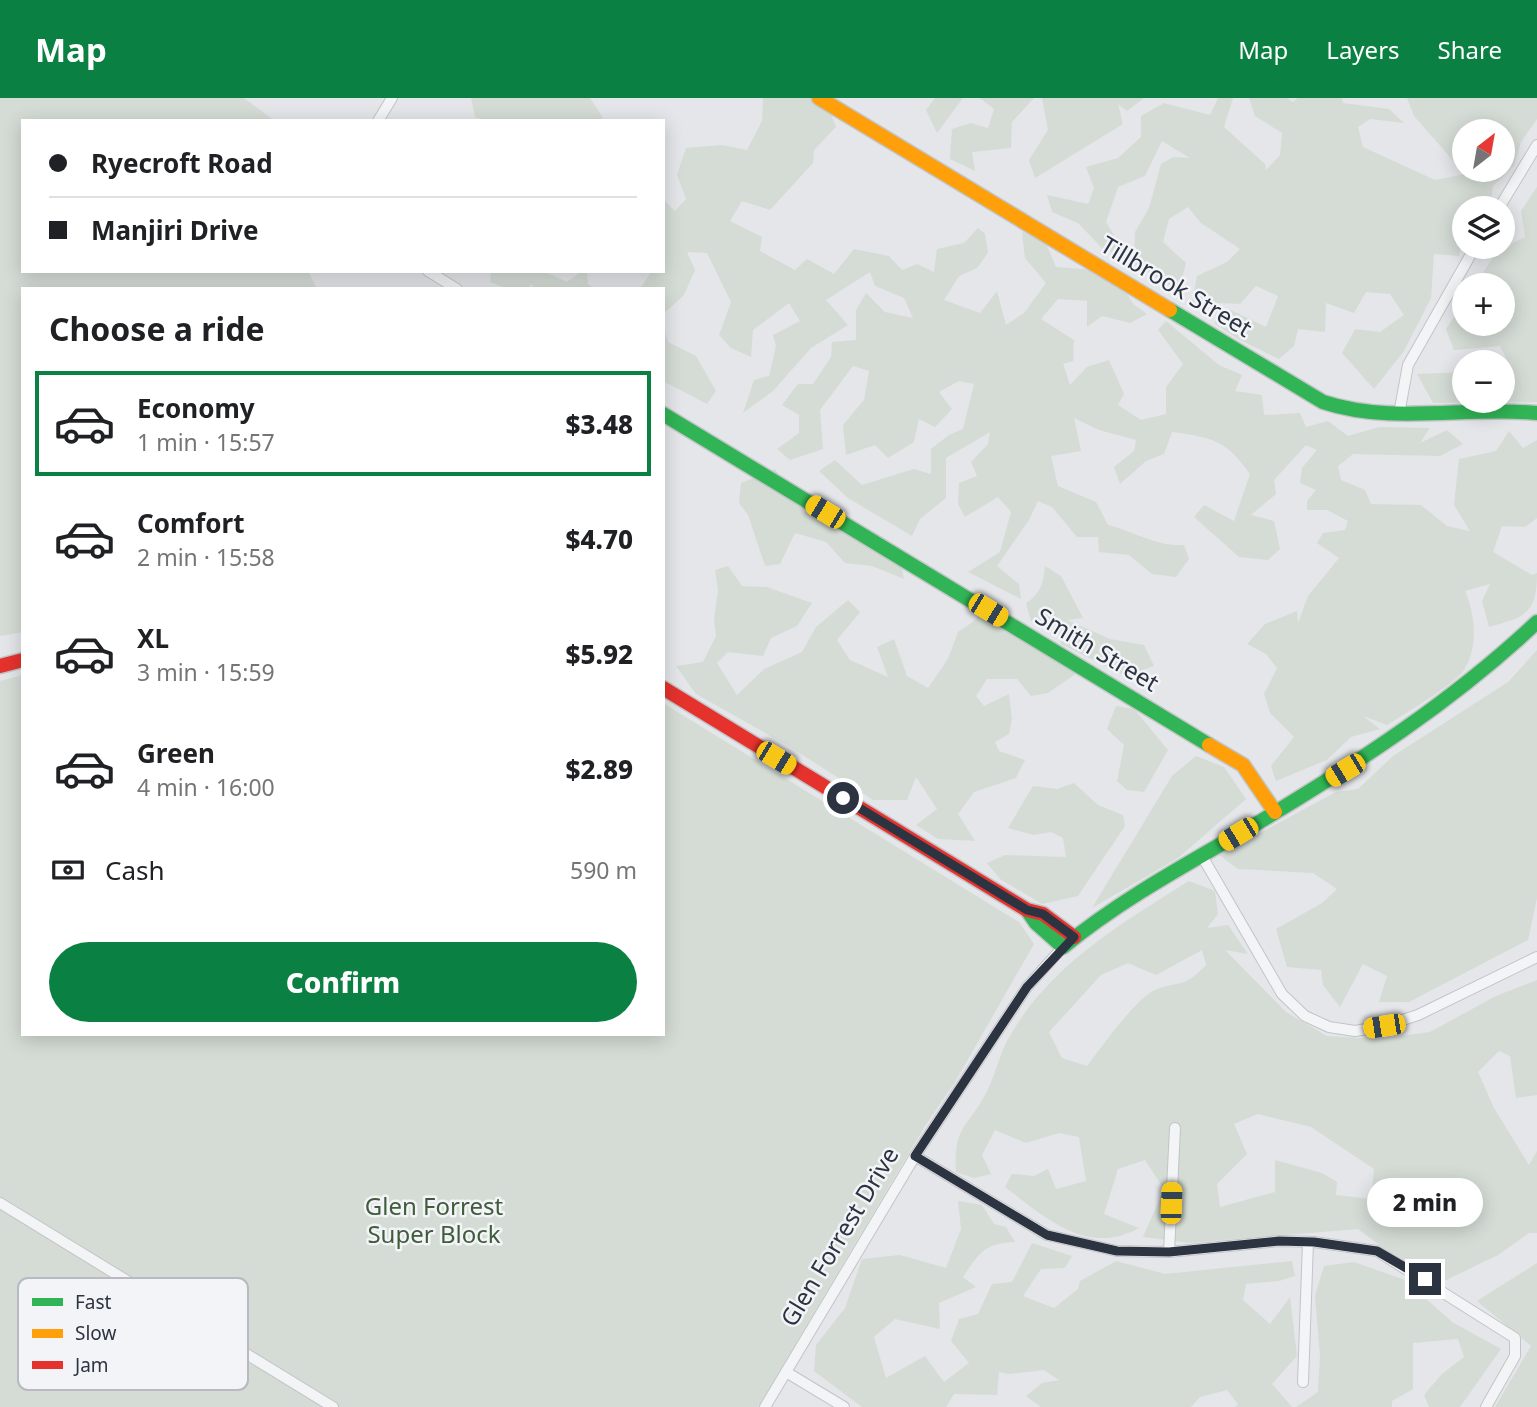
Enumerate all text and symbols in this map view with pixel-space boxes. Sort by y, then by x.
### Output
text: Map [35,27,107,72]
text: Map [1238,33,1288,66]
text: Layers [1326,33,1400,66]
text: Share [1438,33,1502,66]
north arrow [1452,119,1516,182]
map controls [1452,119,1515,413]
text: Ryecroft Road [91,145,273,181]
button: layers [1452,196,1515,259]
text: Manjiri Drive [91,212,258,248]
street label: Tillbrook Street [1095,227,1259,344]
button: + [1452,273,1515,336]
text: Choose a ride [49,307,265,350]
button: − [1452,350,1515,413]
text: Economy [137,390,255,426]
icon: car [53,392,116,455]
text: $3.48 [566,406,633,442]
text: 1 min · 15:57 [137,426,275,458]
car [802,492,849,532]
text: Comfort [137,505,245,541]
icon: car [53,507,116,570]
text: $4.70 [566,521,633,557]
text: 2 min · 15:58 [137,541,275,573]
car [965,590,1012,630]
street label: Smith Street [1030,599,1166,699]
text: XL [137,620,169,656]
icon: car [53,622,116,685]
text: $5.92 [566,636,633,672]
text: 3 min · 15:59 [137,656,275,688]
text: Green [137,735,215,771]
icon: car [53,737,116,800]
car [753,738,800,778]
car [1322,750,1369,790]
text: $2.89 [566,751,633,787]
text: 4 min · 16:00 [137,771,275,803]
route start [827,782,859,814]
car [1215,814,1262,854]
icon: cash [49,851,87,889]
text: Cash [105,852,165,888]
text: 590 m [570,854,637,886]
button: Confirm [49,942,637,1022]
car [1362,1012,1407,1040]
street label: Glen Forrest Drive [772,1140,905,1332]
callout: 2 min [1367,1178,1483,1226]
car [1160,1182,1183,1224]
text: 2 min [1393,1186,1457,1218]
park label: Glen Forrest Super Block [365,1189,503,1250]
route end [1409,1263,1441,1295]
legend [18,1278,248,1390]
text: Fast [75,1289,112,1315]
text: Slow [75,1320,116,1346]
text: Jam [73,1352,109,1378]

